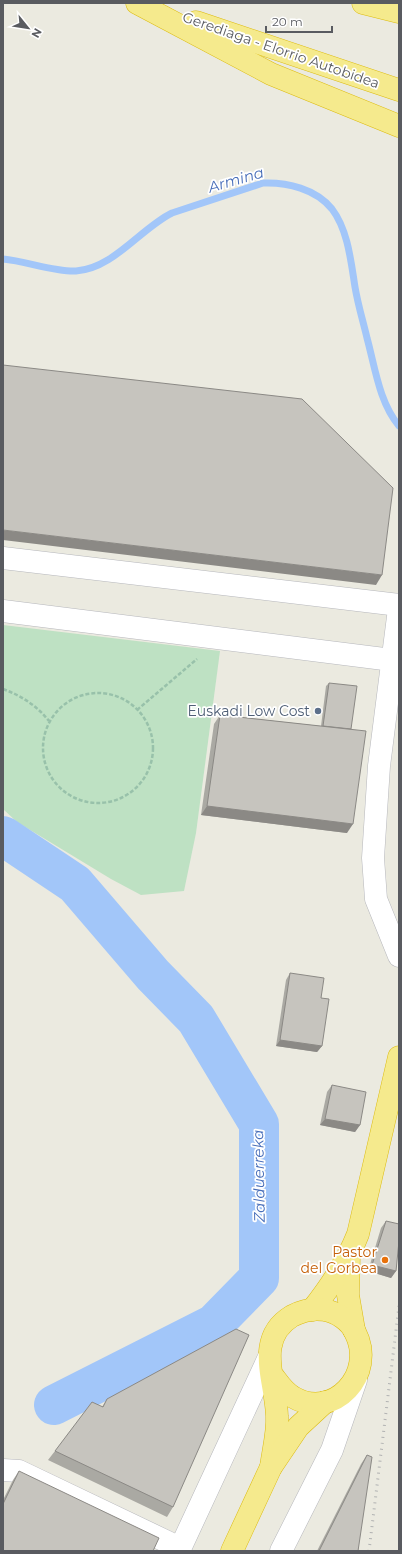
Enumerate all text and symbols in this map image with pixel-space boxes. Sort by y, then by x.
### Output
north arrow [8,8,48,48]
street label: Gerediaga - Elorrio Autobidea [180,8,382,92]
scale bar [266,8,332,34]
text: 20 m [272,14,303,29]
text: N [28,26,45,40]
water label: Armina [205,163,266,197]
place label: Euskadi Low Cost [188,702,310,720]
marker: Euskadi Low Cost [313,706,323,716]
water label: Zalduerreka [248,1130,269,1223]
place label: Pastor del Gorbea [301,1243,377,1277]
marker: Pastor del Gorbea [380,1255,390,1265]

